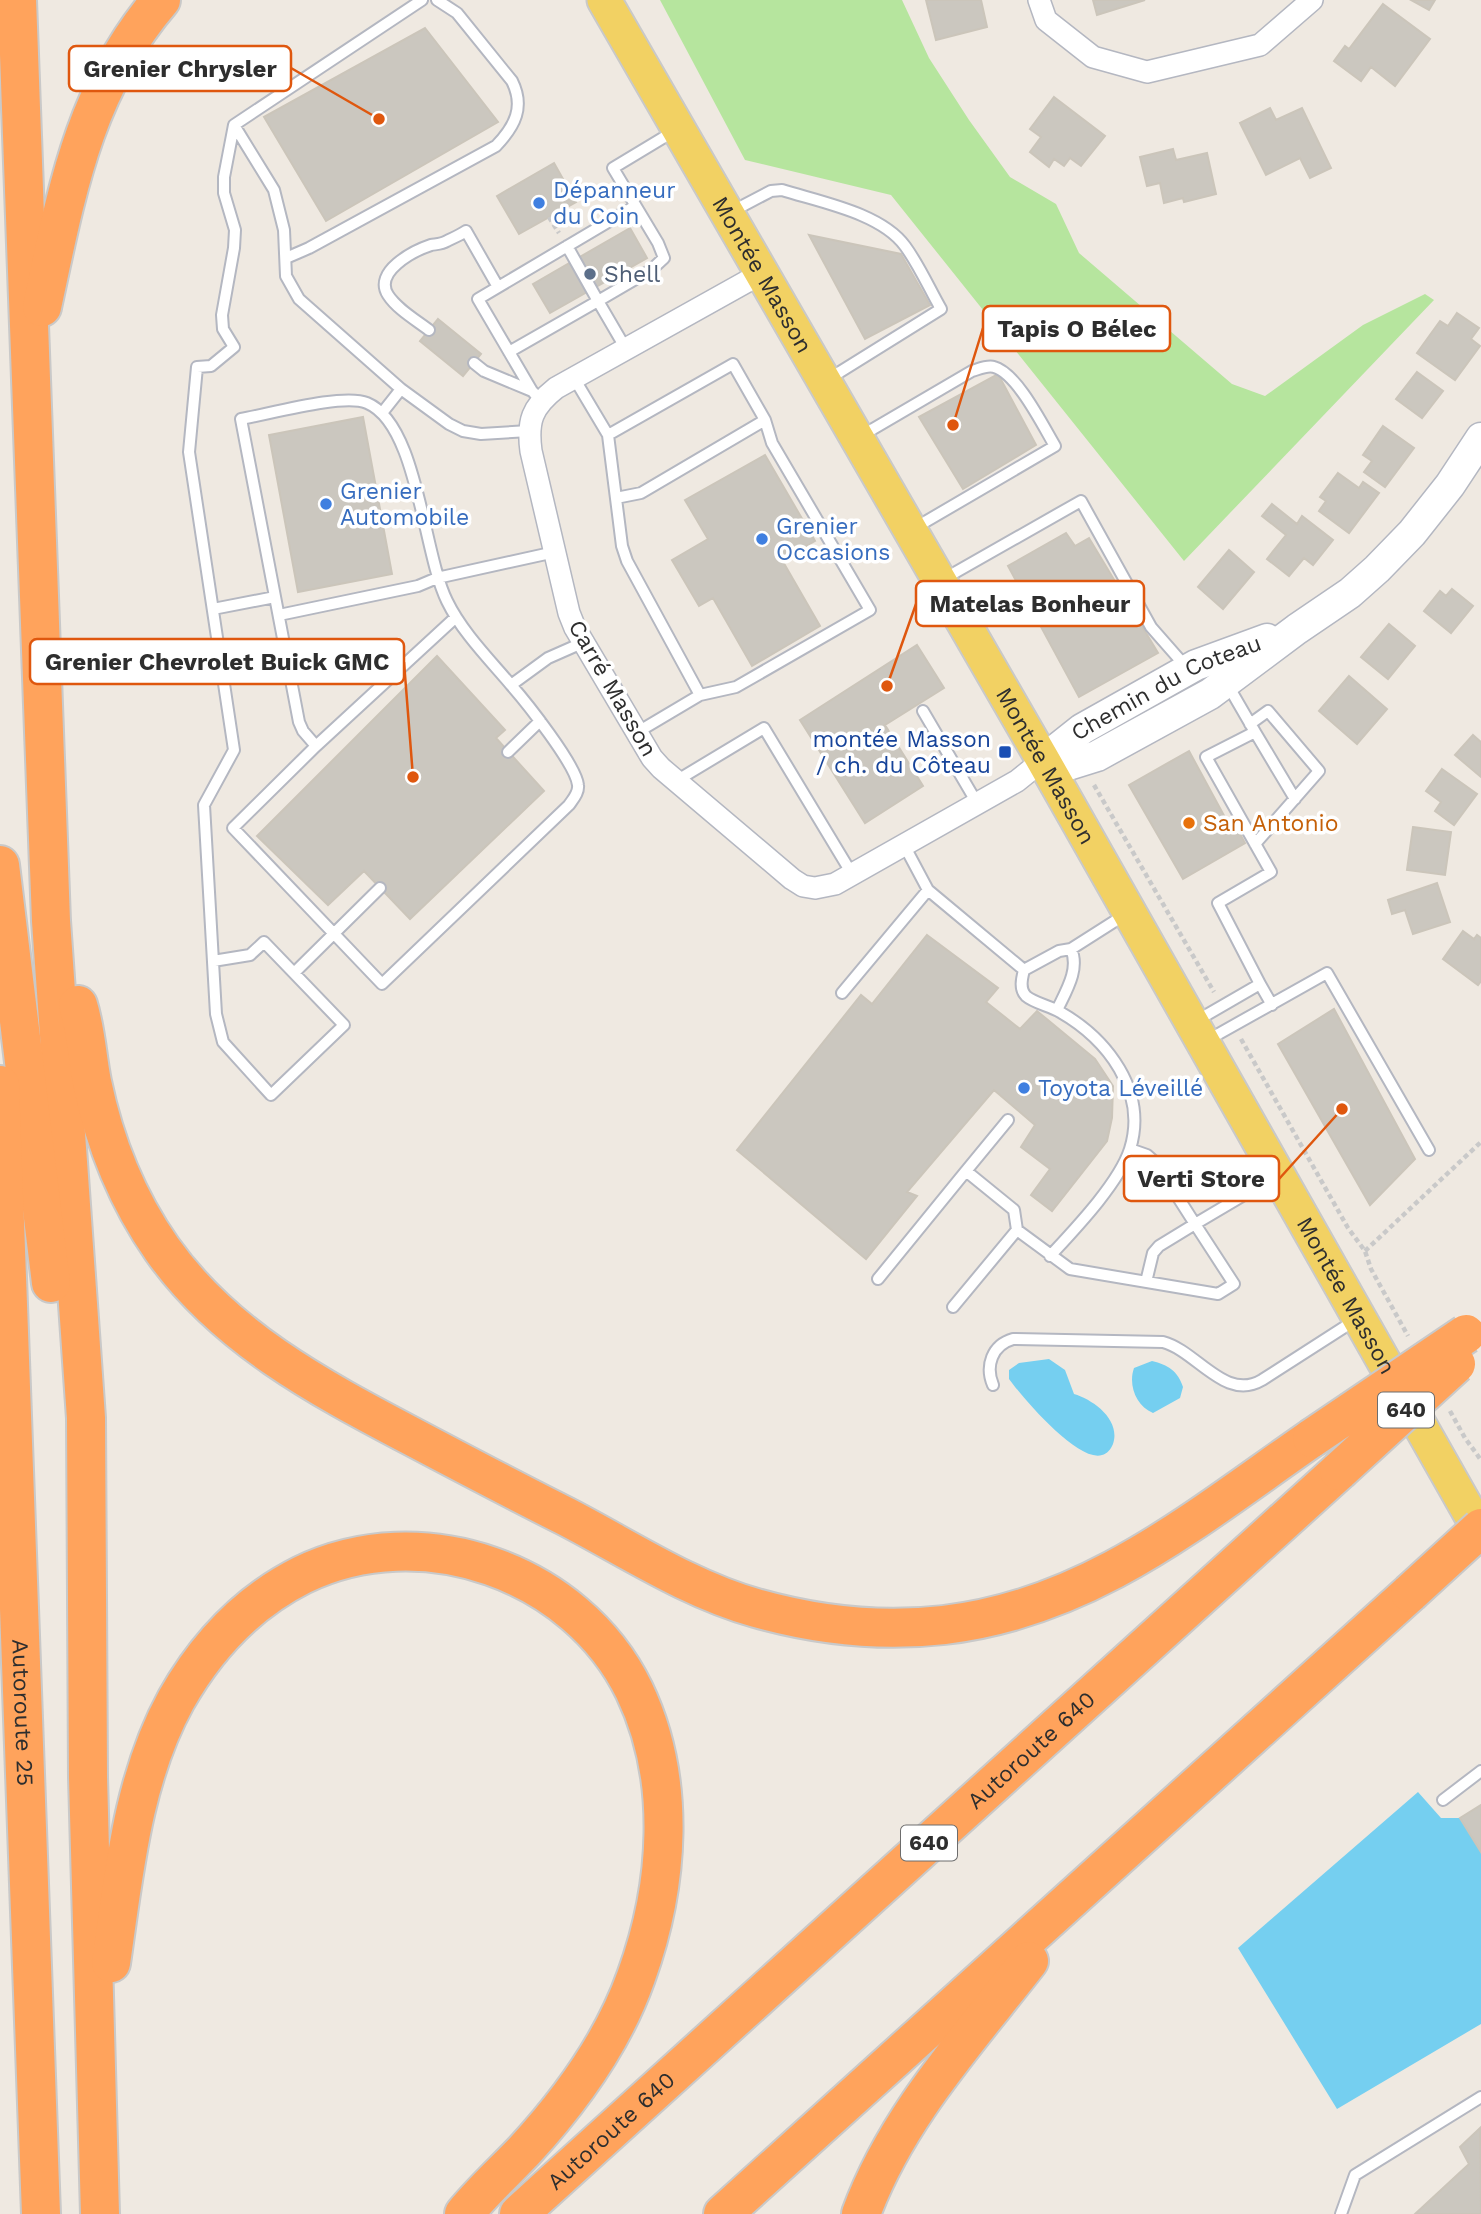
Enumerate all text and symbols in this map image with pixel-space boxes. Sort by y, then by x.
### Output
callout: Grenier Chrysler [69,46,291,91]
text: Grenier Chrysler [83,55,278,83]
place label: Dépanneur du Coin [553,177,676,230]
street label: Montée Masson [706,192,818,358]
marker: Dépanneur du Coin [531,195,547,211]
place label: Shell [604,261,660,288]
marker: Shell [582,266,598,282]
callout: Tapis O Bélec [983,306,1170,351]
text: Tapis O Bélec [997,315,1157,343]
place label: Grenier Automobile [340,478,469,531]
marker: Grenier Automobile [318,496,334,512]
place label: Grenier Occasions [776,513,890,566]
marker: Grenier Occasions [754,531,770,547]
callout: Matelas Bonheur [916,581,1144,626]
text: Matelas Bonheur [930,590,1131,618]
street label: Carré Masson [563,615,663,761]
street label: Chemin du Coteau [1066,629,1265,747]
callout: Grenier Chevrolet Buick GMC [30,639,404,684]
text: Grenier Chevrolet Buick GMC [45,648,389,676]
street label: Montée Masson [990,683,1101,849]
place label: montée Masson / ch. du Côteau [812,726,991,779]
marker: montée Masson / ch. du Côteau [997,744,1013,760]
place label: San Antonio [1203,810,1339,837]
marker: San Antonio [1181,815,1197,831]
place label: Toyota Léveillé [1038,1075,1203,1102]
marker: Toyota Léveillé [1016,1080,1032,1096]
callout: Verti Store [1124,1156,1279,1201]
text: Verti Store [1137,1165,1265,1193]
street label: Montée Masson [1291,1212,1401,1379]
road number: 640 [1378,1392,1434,1428]
street label: Autoroute 25 [6,1639,38,1787]
street label: Autoroute 640 [962,1686,1101,1815]
road number: 640 [901,1826,957,1860]
street label: Autoroute 640 [542,2066,681,2196]

